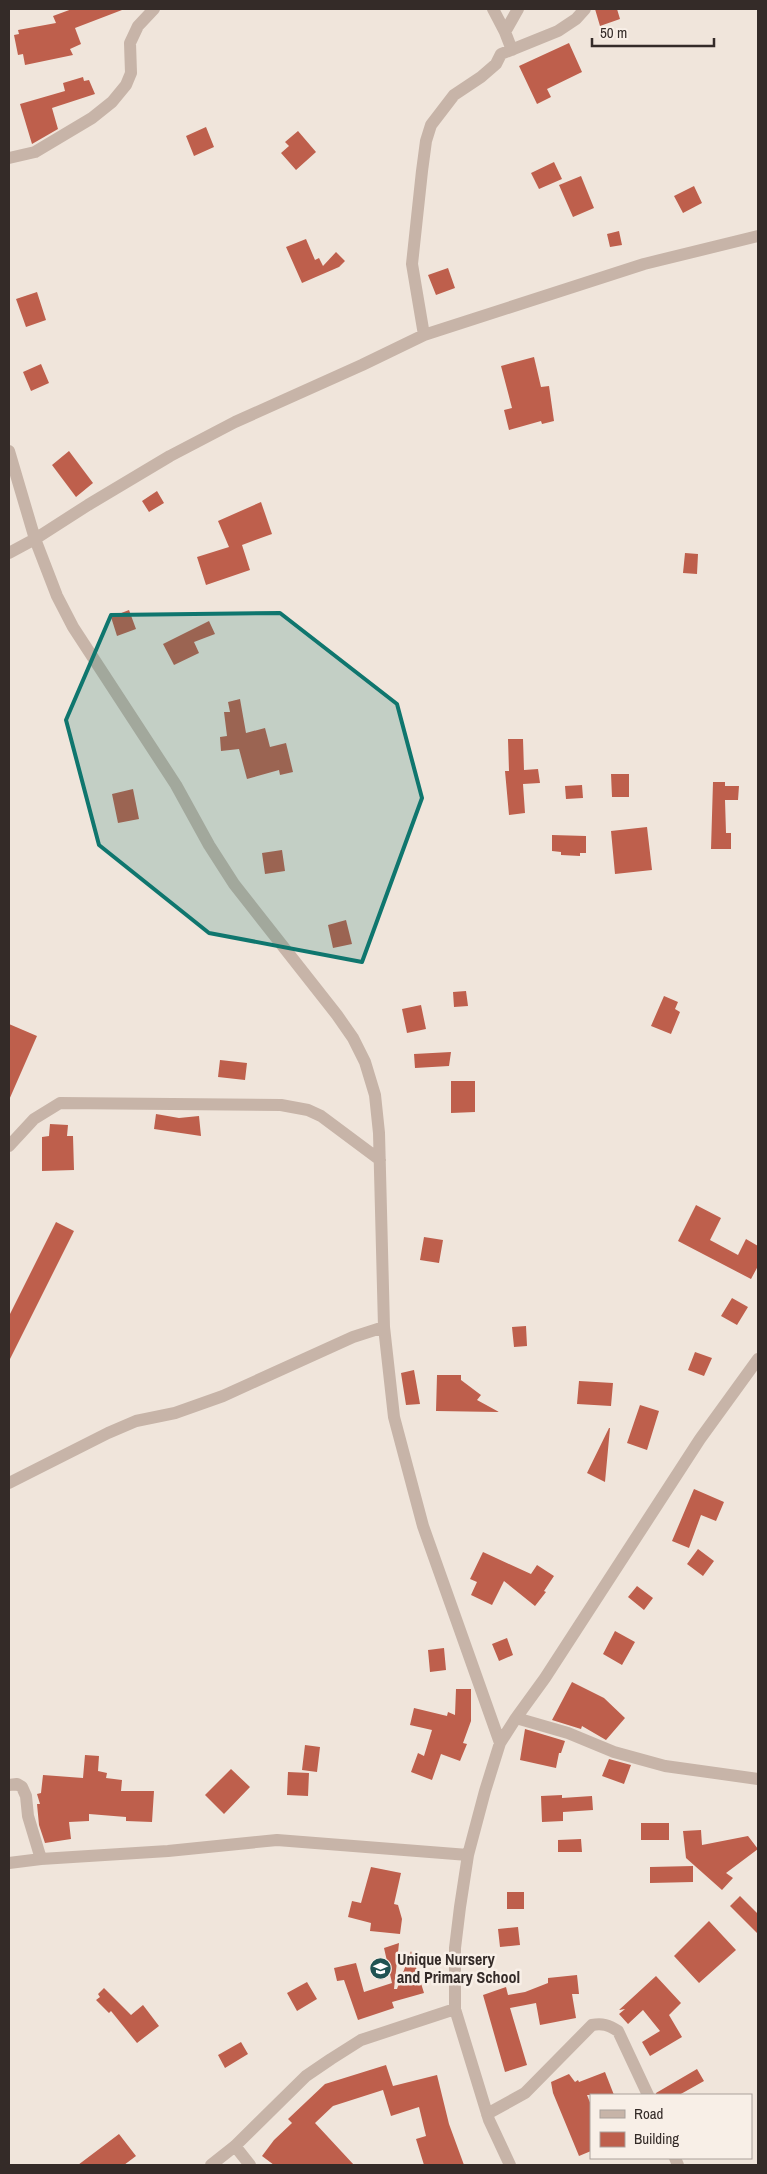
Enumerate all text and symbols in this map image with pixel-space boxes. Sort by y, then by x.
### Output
scale bar [592,15,714,47]
text: 50 m [600,22,627,43]
place label: Unique Nursery and Primary School [397,1948,520,1988]
school or university icon: Unique Nursery and Primary School [369,1956,393,1980]
legend [590,2094,752,2159]
text: Road [634,2103,663,2124]
text: Building [634,2128,679,2149]

